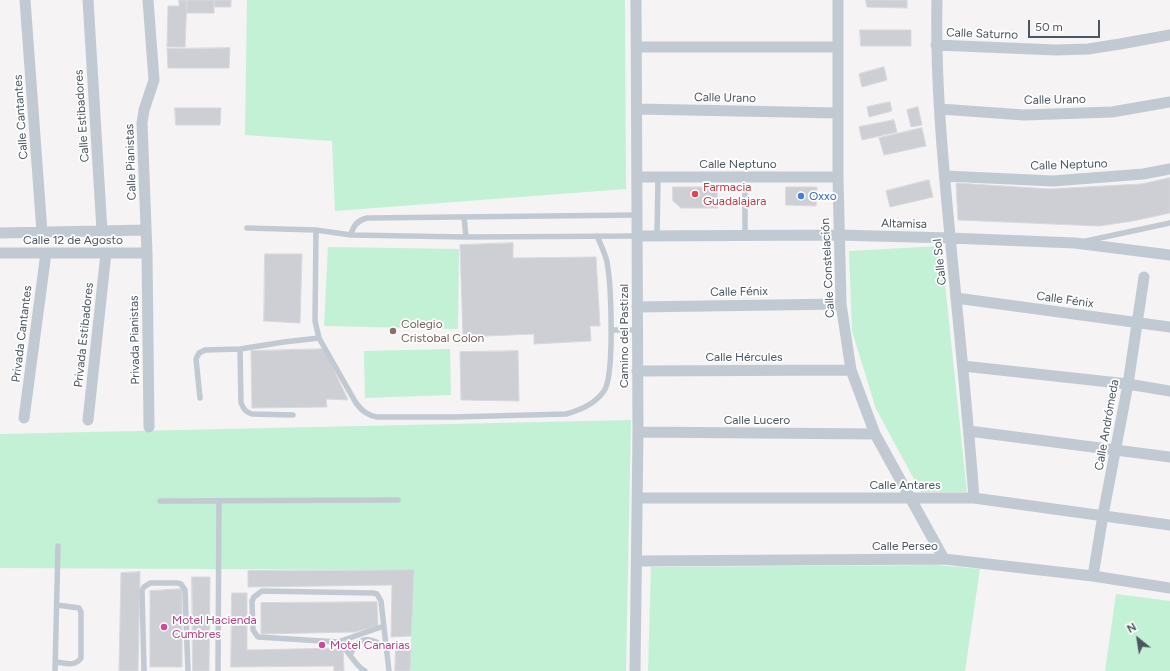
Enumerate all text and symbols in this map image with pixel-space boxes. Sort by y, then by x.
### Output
scale bar [1030,12,1102,38]
text: 50 m [1035,20,1063,34]
street label: Calle Saturno [946,26,1018,42]
street label: Calle Estibadores [72,69,92,163]
street label: Calle Cantantes [11,74,31,160]
street label: Calle Urano [694,90,756,106]
street label: Calle Urano [1024,92,1086,108]
street label: Calle Pianistas [122,123,140,201]
street label: Calle Neptuno [1030,156,1108,174]
street label: Calle Neptuno [699,157,777,171]
place label: Farmacia Guadalajara [703,180,766,208]
marker: Farmacia Guadalajara [690,189,700,199]
place label: Oxxo [809,189,837,203]
marker: Oxxo [796,191,806,201]
street label: Altamisa [881,216,927,232]
street label: Calle Constelación [818,218,838,318]
street label: Calle 12 de Agosto [23,233,123,247]
street label: Calle Sol [930,238,950,286]
street label: Privada Estibadores [71,282,97,388]
street label: Camino del Pastizal [617,284,631,388]
street label: Calle Fénix [710,284,768,300]
street label: Privada Cantantes [9,285,35,383]
street label: Calle Fénix [1035,289,1095,311]
street label: Privada Pianistas [127,295,143,385]
place label: Colegio Cristobal Colon [401,317,484,345]
marker: Colegio Cristobal Colon [388,326,398,336]
street label: Calle Hércules [705,350,783,364]
street label: Calle Andrómeda [1092,378,1122,472]
street label: Calle Lucero [724,413,790,427]
street label: Calle Antares [869,478,941,492]
street label: Calle Perseo [872,539,938,553]
place label: Motel Hacienda Cumbres [172,613,257,641]
north arrow [1118,619,1158,659]
text: N [1125,620,1139,636]
marker: Motel Hacienda Cumbres [159,622,169,632]
place label: Motel Canarias [330,638,410,652]
marker: Motel Canarias [317,640,327,650]

